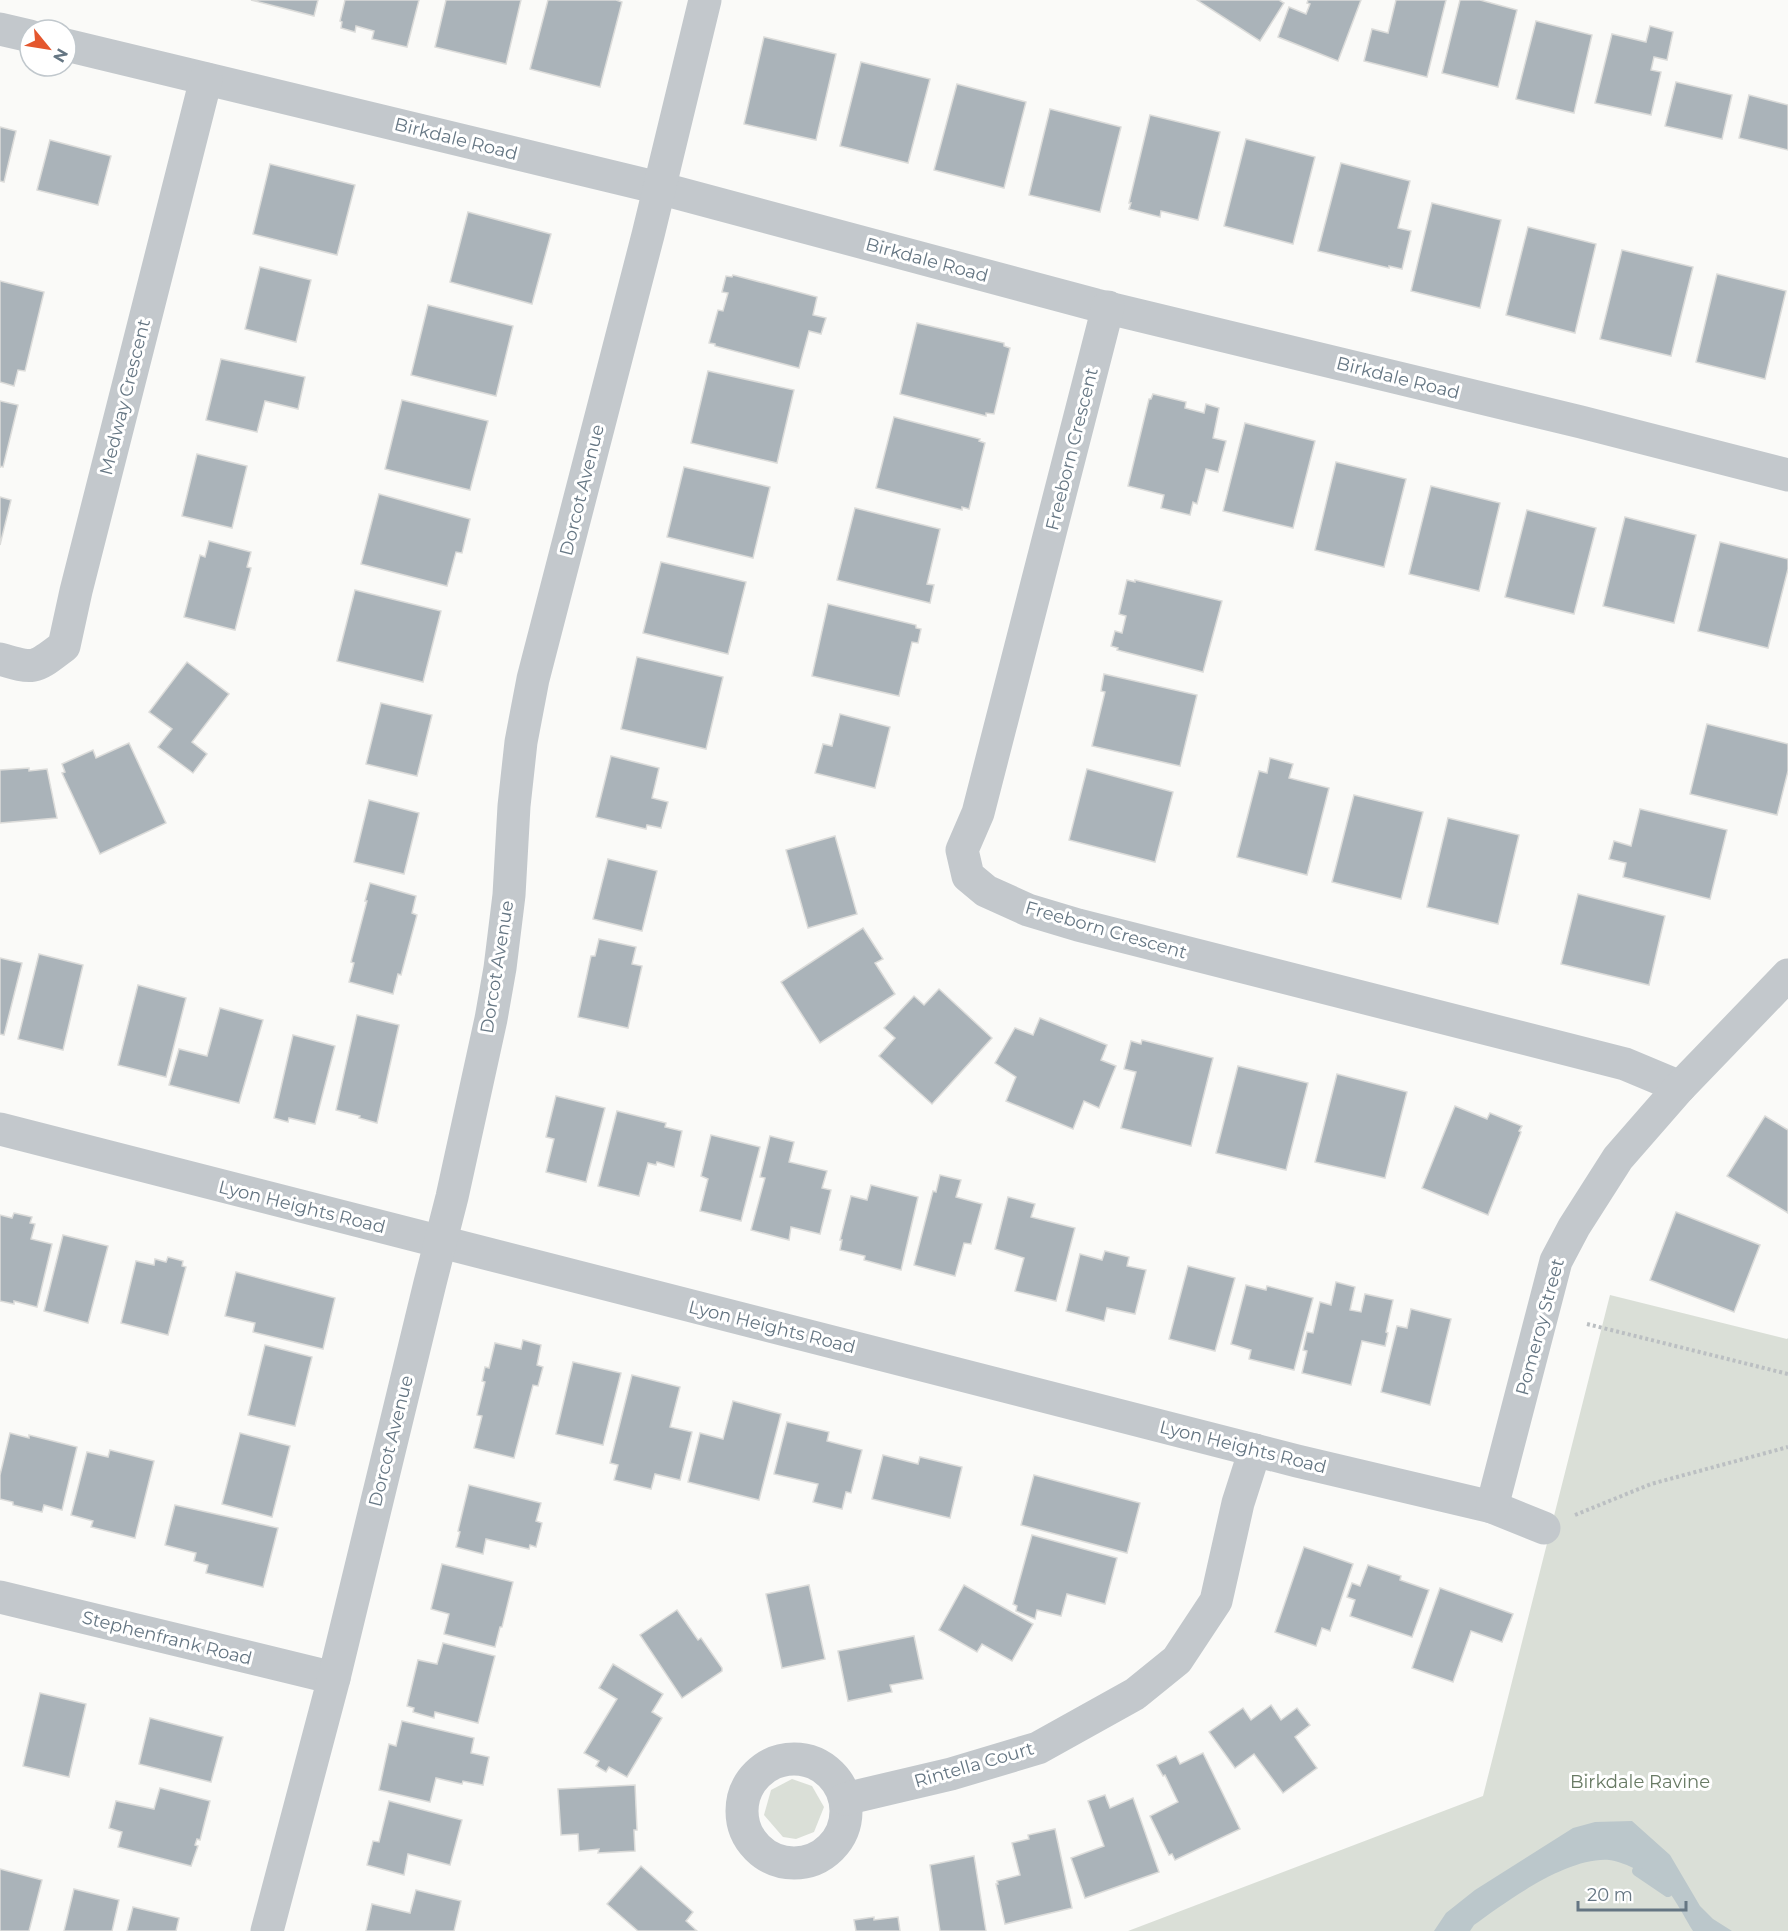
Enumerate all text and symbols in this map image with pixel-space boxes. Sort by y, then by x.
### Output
north arrow [18,18,78,78]
text: N [49,45,72,66]
street label: Birkdale Road [392,113,520,165]
street label: Birkdale Road [863,233,991,287]
street label: Medway Crescent [95,317,155,477]
street label: Birkdale Road [1334,352,1462,404]
street label: Freeborn Crescent [1041,365,1103,533]
street label: Dorcot Avenue [555,422,609,558]
street label: Freeborn Crescent [1023,896,1189,964]
street label: Dorcot Avenue [476,899,518,1035]
street label: Lyon Heights Road [216,1176,388,1238]
street label: Pomeroy Street [1511,1256,1569,1398]
street label: Lyon Heights Road [686,1296,858,1358]
street label: Dorcot Avenue [364,1373,418,1509]
street label: Lyon Heights Road [1157,1416,1329,1478]
street label: Stephenfrank Road [80,1606,254,1670]
street label: Rintella Court [912,1737,1036,1793]
park label: Birkdale Ravine [1570,1771,1710,1793]
scale bar [1578,1874,1686,1912]
text: 20 m [1587,1884,1633,1906]

